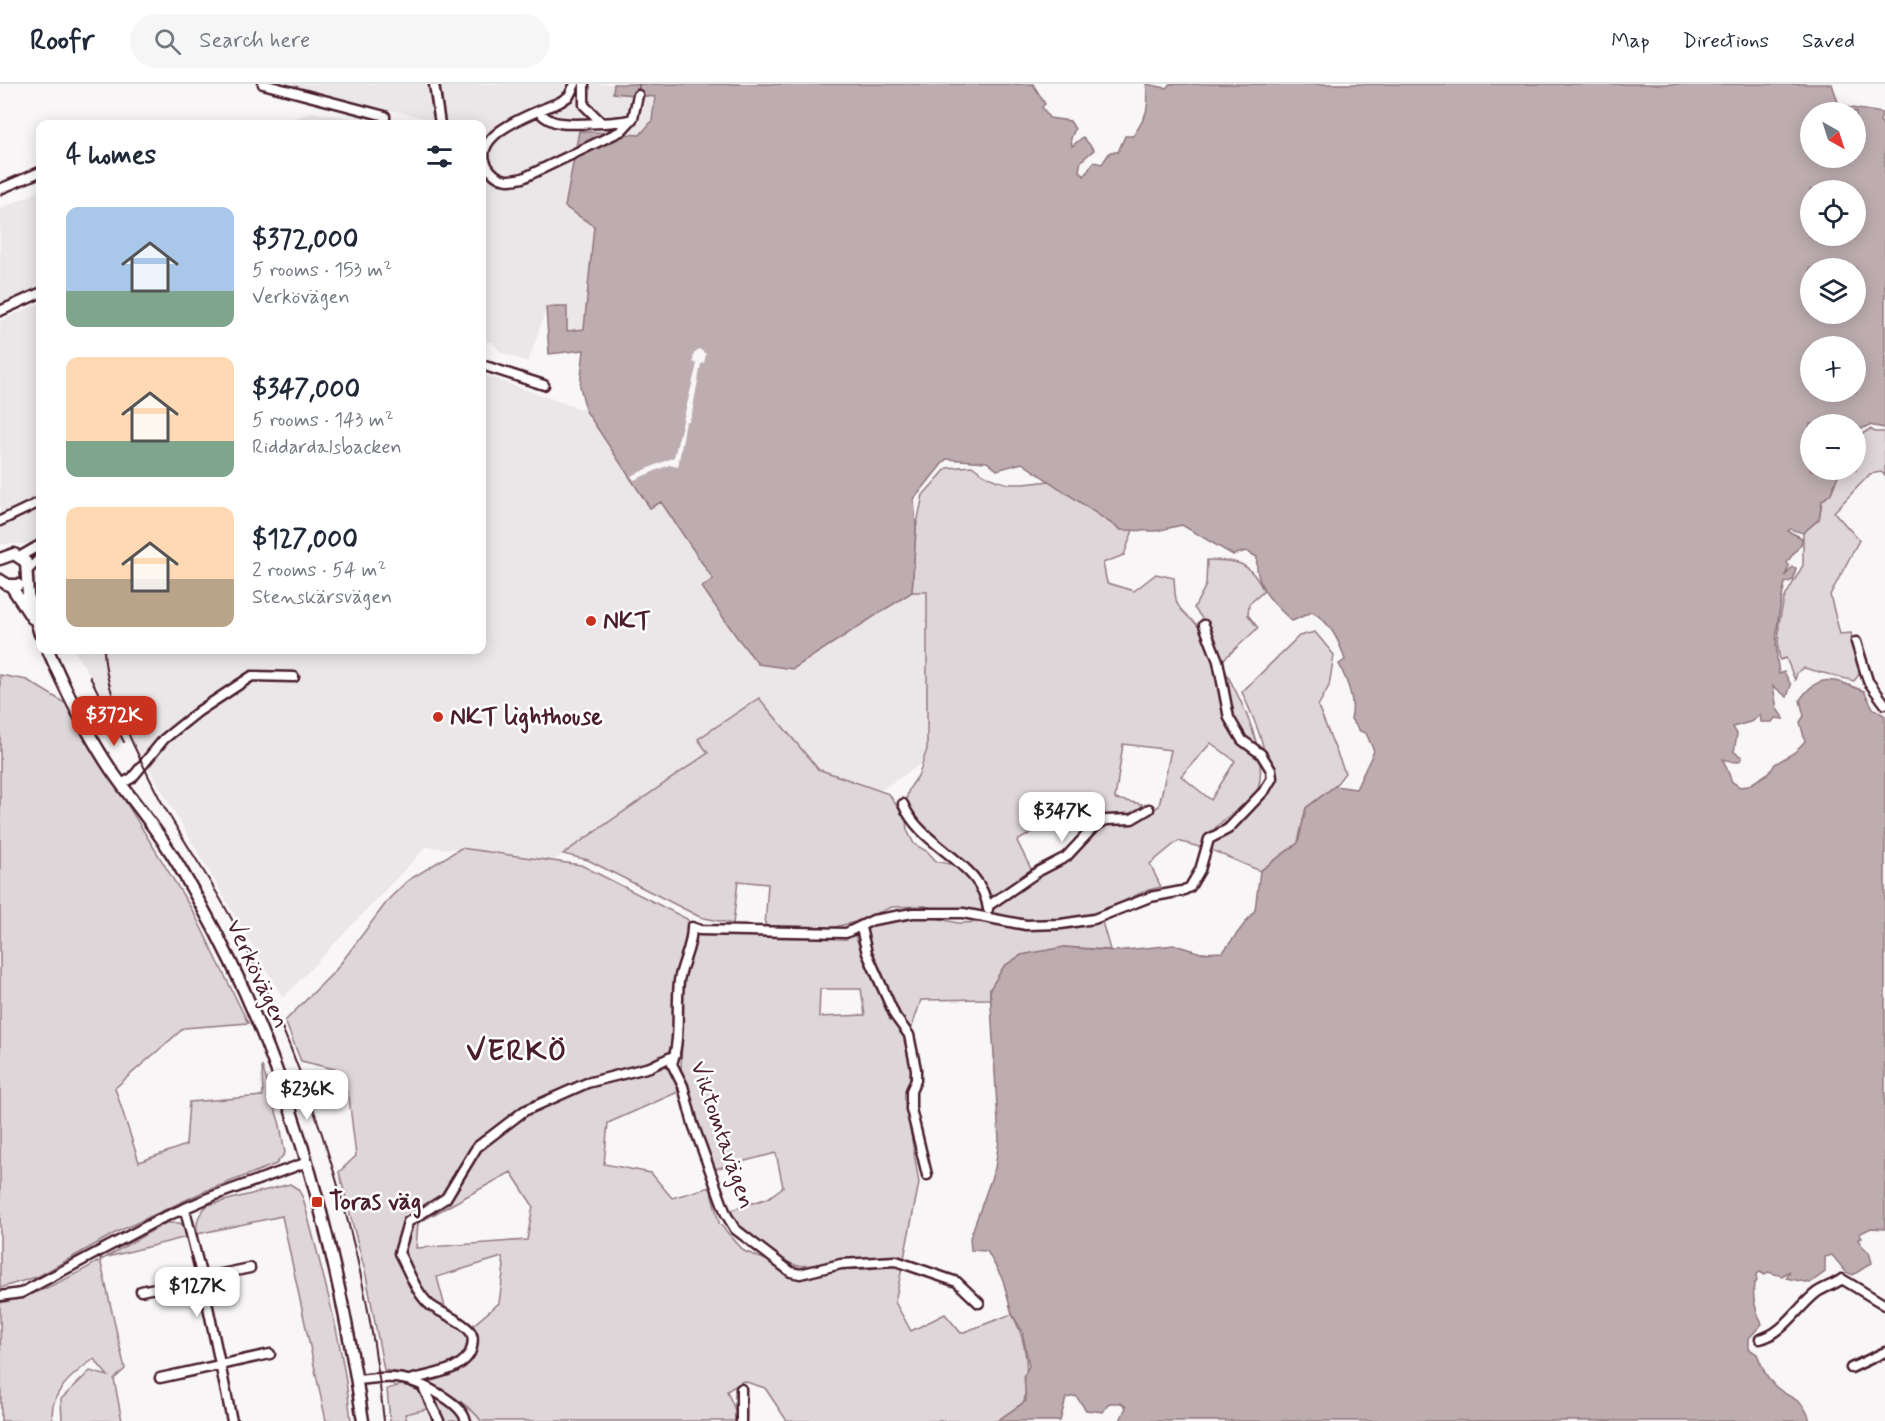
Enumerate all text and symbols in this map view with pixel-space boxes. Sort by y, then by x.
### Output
search box [130,14,550,68]
text: Roofr [30,23,94,60]
icon: search [151,25,184,58]
text: Search here [199,27,310,55]
text: Map [1611,27,1650,55]
text: Directions [1683,27,1769,55]
text: Saved [1802,27,1855,55]
north arrow [1800,102,1866,168]
map controls [1800,102,1866,480]
text: 4 homes [66,139,156,173]
icon: filters [423,140,456,173]
button: locate [1800,180,1866,246]
text: $372,000 [252,223,358,257]
icon: home [114,231,186,303]
text: 5 rooms · 153 m² [252,257,392,284]
button: layers [1800,258,1866,324]
text: Verkövägen [252,284,350,311]
button: + [1800,336,1866,402]
text: $347,000 [252,373,360,407]
icon: home [114,381,186,453]
text: 5 rooms · 143 m² [252,407,394,434]
button: − [1800,414,1866,480]
text: Riddardalsbacken [252,434,402,461]
text: $127,000 [252,523,358,557]
icon: home [114,531,186,603]
text: 2 rooms · 54 m² [252,557,386,584]
text: Stenskärsvägen [252,584,392,611]
place label: NKT [603,606,651,637]
marker: NKT [584,614,598,628]
pin: $372K [72,696,156,747]
text: $372K [86,702,142,729]
place label: NKT lighthouse [450,702,603,734]
marker: NKT lighthouse [431,710,445,724]
pin: $347K [1020,792,1104,843]
text: $347K [1033,798,1091,825]
street label: Verkövägen [218,914,296,1034]
district label: VERKÖ [466,1032,568,1071]
street label: Viktomtavägen [682,1057,762,1213]
pin: $236K [265,1070,349,1121]
text: $236K [280,1076,334,1103]
place label: Toras väg [329,1187,422,1219]
marker: Toras väg [310,1195,324,1209]
pin: $127K [155,1267,239,1318]
text: $127K [169,1273,225,1300]

